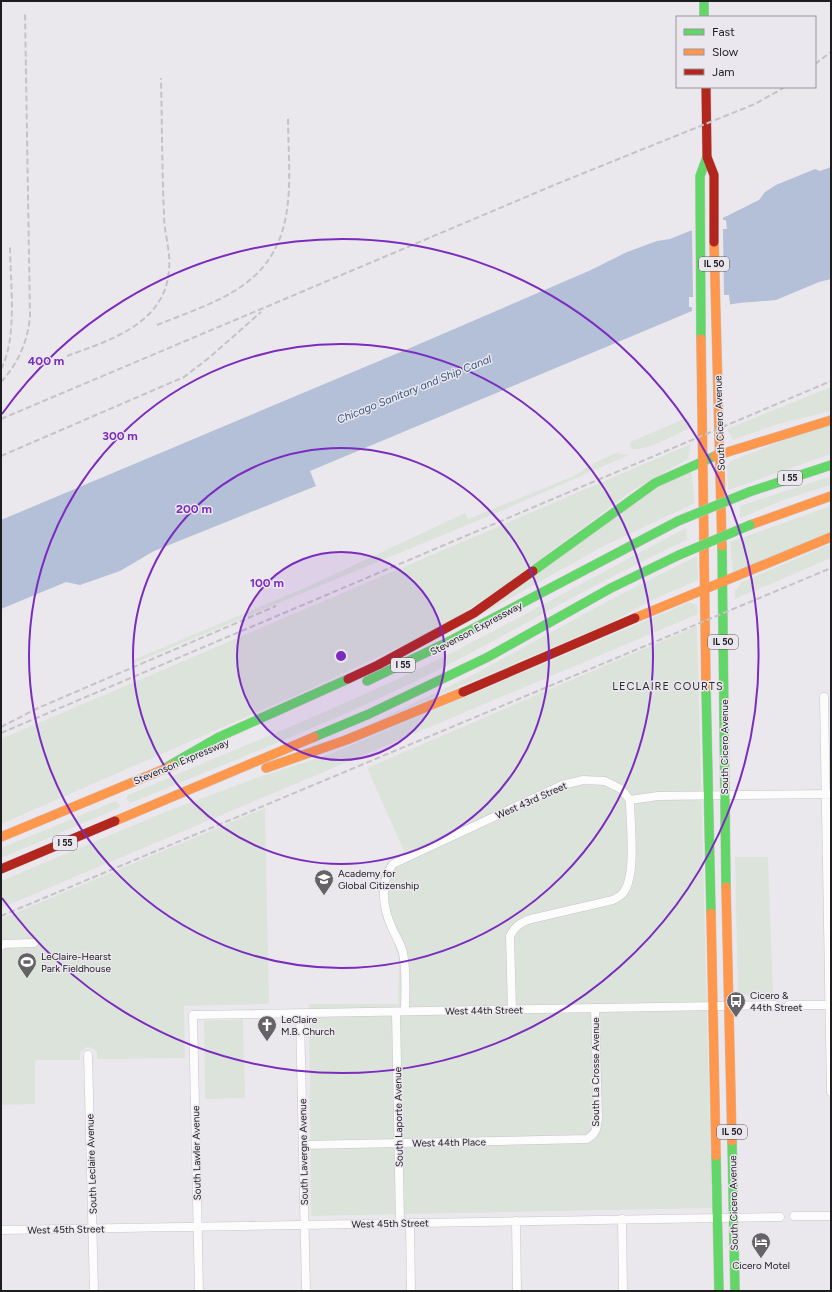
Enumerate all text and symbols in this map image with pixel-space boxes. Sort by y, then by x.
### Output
legend [676,16,816,88]
text: Fast [712,25,735,39]
text: Slow [712,45,739,59]
text: Jam [712,65,735,79]
road number: IL 50 [699,257,729,271]
water label: Chicago Sanitary and Ship Canal [335,352,494,426]
text: 400 m [28,354,64,368]
street label: South Cicero Avenue [711,375,728,471]
text: 300 m [102,429,138,443]
road number: I 55 [778,471,802,485]
text: 200 m [176,502,212,516]
text: 100 m [250,576,284,590]
street label: Stevenson Expressway [428,598,525,658]
road number: IL 50 [708,635,738,649]
centre of rings [334,649,348,663]
road number: I 55 [391,658,415,672]
district label: LECLAIRE COURTS [612,680,724,693]
street label: South Cicero Avenue [718,699,731,795]
street label: Stevenson Expressway [131,735,232,787]
street label: West 43rd Street [493,779,569,822]
road number: I 55 [53,836,77,850]
place label: Academy for Global Citizenship [338,867,419,892]
school or university icon: Academy for Global Citizenship [313,868,335,896]
place label: LeClaire-Hearst Park Fieldhouse [41,950,112,975]
sports icon: LeClaire-Hearst Park Fieldhouse [16,951,38,979]
place label: Cicero & 44th Street [750,989,802,1014]
bus stop icon: Cicero & 44th Street [725,990,747,1018]
street label: West 44th Street [445,1003,523,1018]
place label: LeClaire M.B. Church [281,1013,335,1038]
church icon: LeClaire M.B. Church [256,1014,278,1042]
street label: South La Crosse Avenue [589,1017,602,1127]
street label: South Laporte Avenue [391,1066,406,1167]
street label: South Lavergne Avenue [296,1098,311,1205]
street label: South Lawler Avenue [189,1105,204,1200]
street label: South Leclaire Avenue [83,1113,100,1214]
road number: IL 50 [717,1125,747,1139]
street label: West 44th Place [412,1135,487,1150]
street label: South Cicero Avenue [726,1155,741,1251]
street label: West 45th Street [351,1216,429,1231]
street label: West 45th Street [27,1222,105,1237]
hotel icon: Cicero Motel [750,1231,772,1259]
place label: Cicero Motel [732,1259,790,1272]

